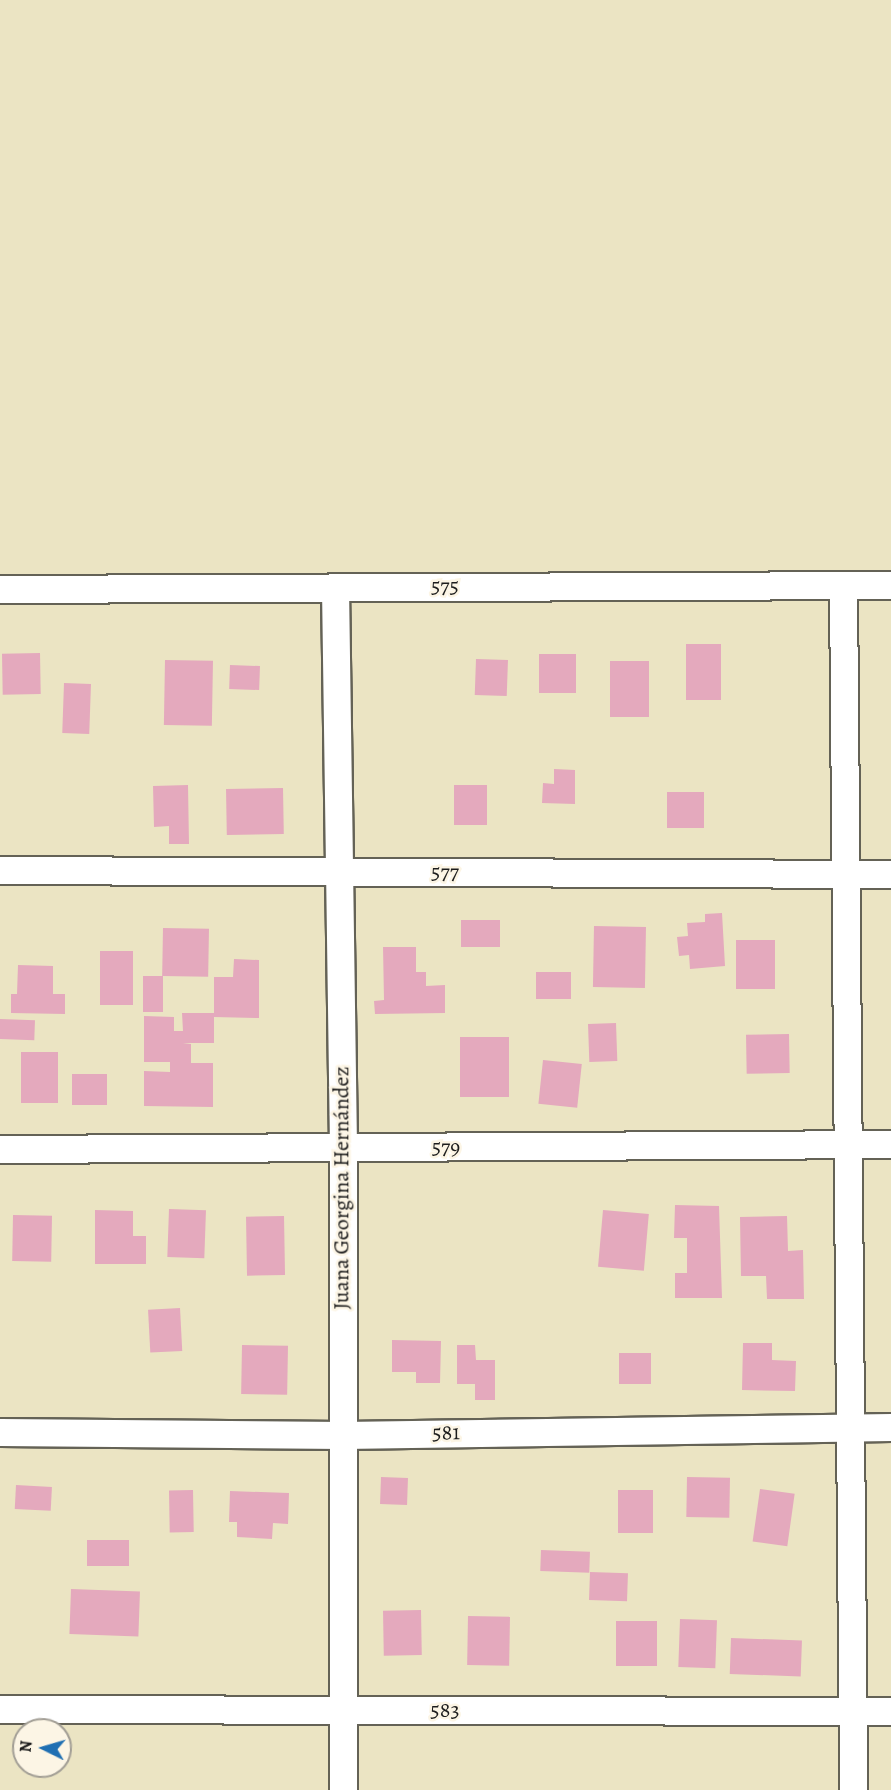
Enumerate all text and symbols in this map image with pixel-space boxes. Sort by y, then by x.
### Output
street label: 575 [431,574,459,600]
street label: 577 [431,860,459,886]
street label: Juana Georgina Hernández [329,1066,355,1310]
street label: 579 [432,1135,460,1161]
street label: 581 [432,1420,460,1446]
street label: 583 [430,1698,460,1724]
north arrow [12,1718,72,1778]
text: N [15,1740,38,1753]

